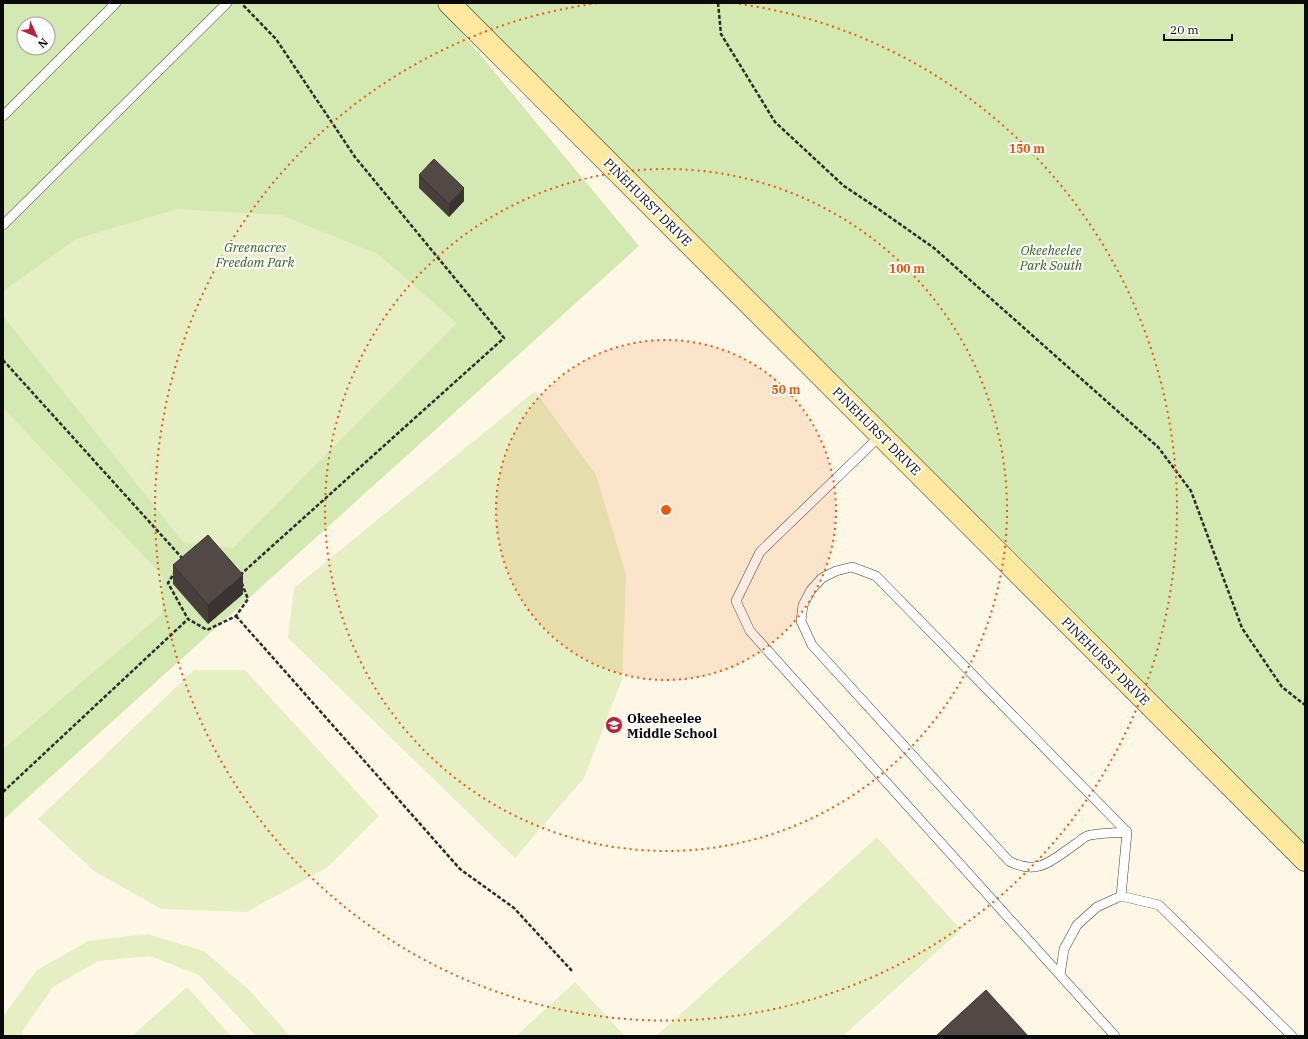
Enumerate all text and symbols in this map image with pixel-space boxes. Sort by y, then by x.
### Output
north arrow [16,16,56,56]
scale bar [1164,16,1232,42]
text: 20 m [1170,22,1199,37]
text: N [35,35,51,51]
text: 150 m [1009,141,1045,156]
street label: PINEHURST DRIVE [600,155,695,250]
park label: Greenacres Freedom Park [215,239,294,271]
park label: Okeeheelee Park South [1019,242,1082,274]
text: 100 m [889,261,925,276]
text: 50 m [772,382,801,397]
street label: PINEHURST DRIVE [829,384,924,479]
centre of rings [659,503,673,517]
street label: PINEHURST DRIVE [1058,614,1153,709]
place label: Okeeheelee Middle School [627,710,717,742]
school or university icon: Okeeheelee Middle School [604,715,624,735]

